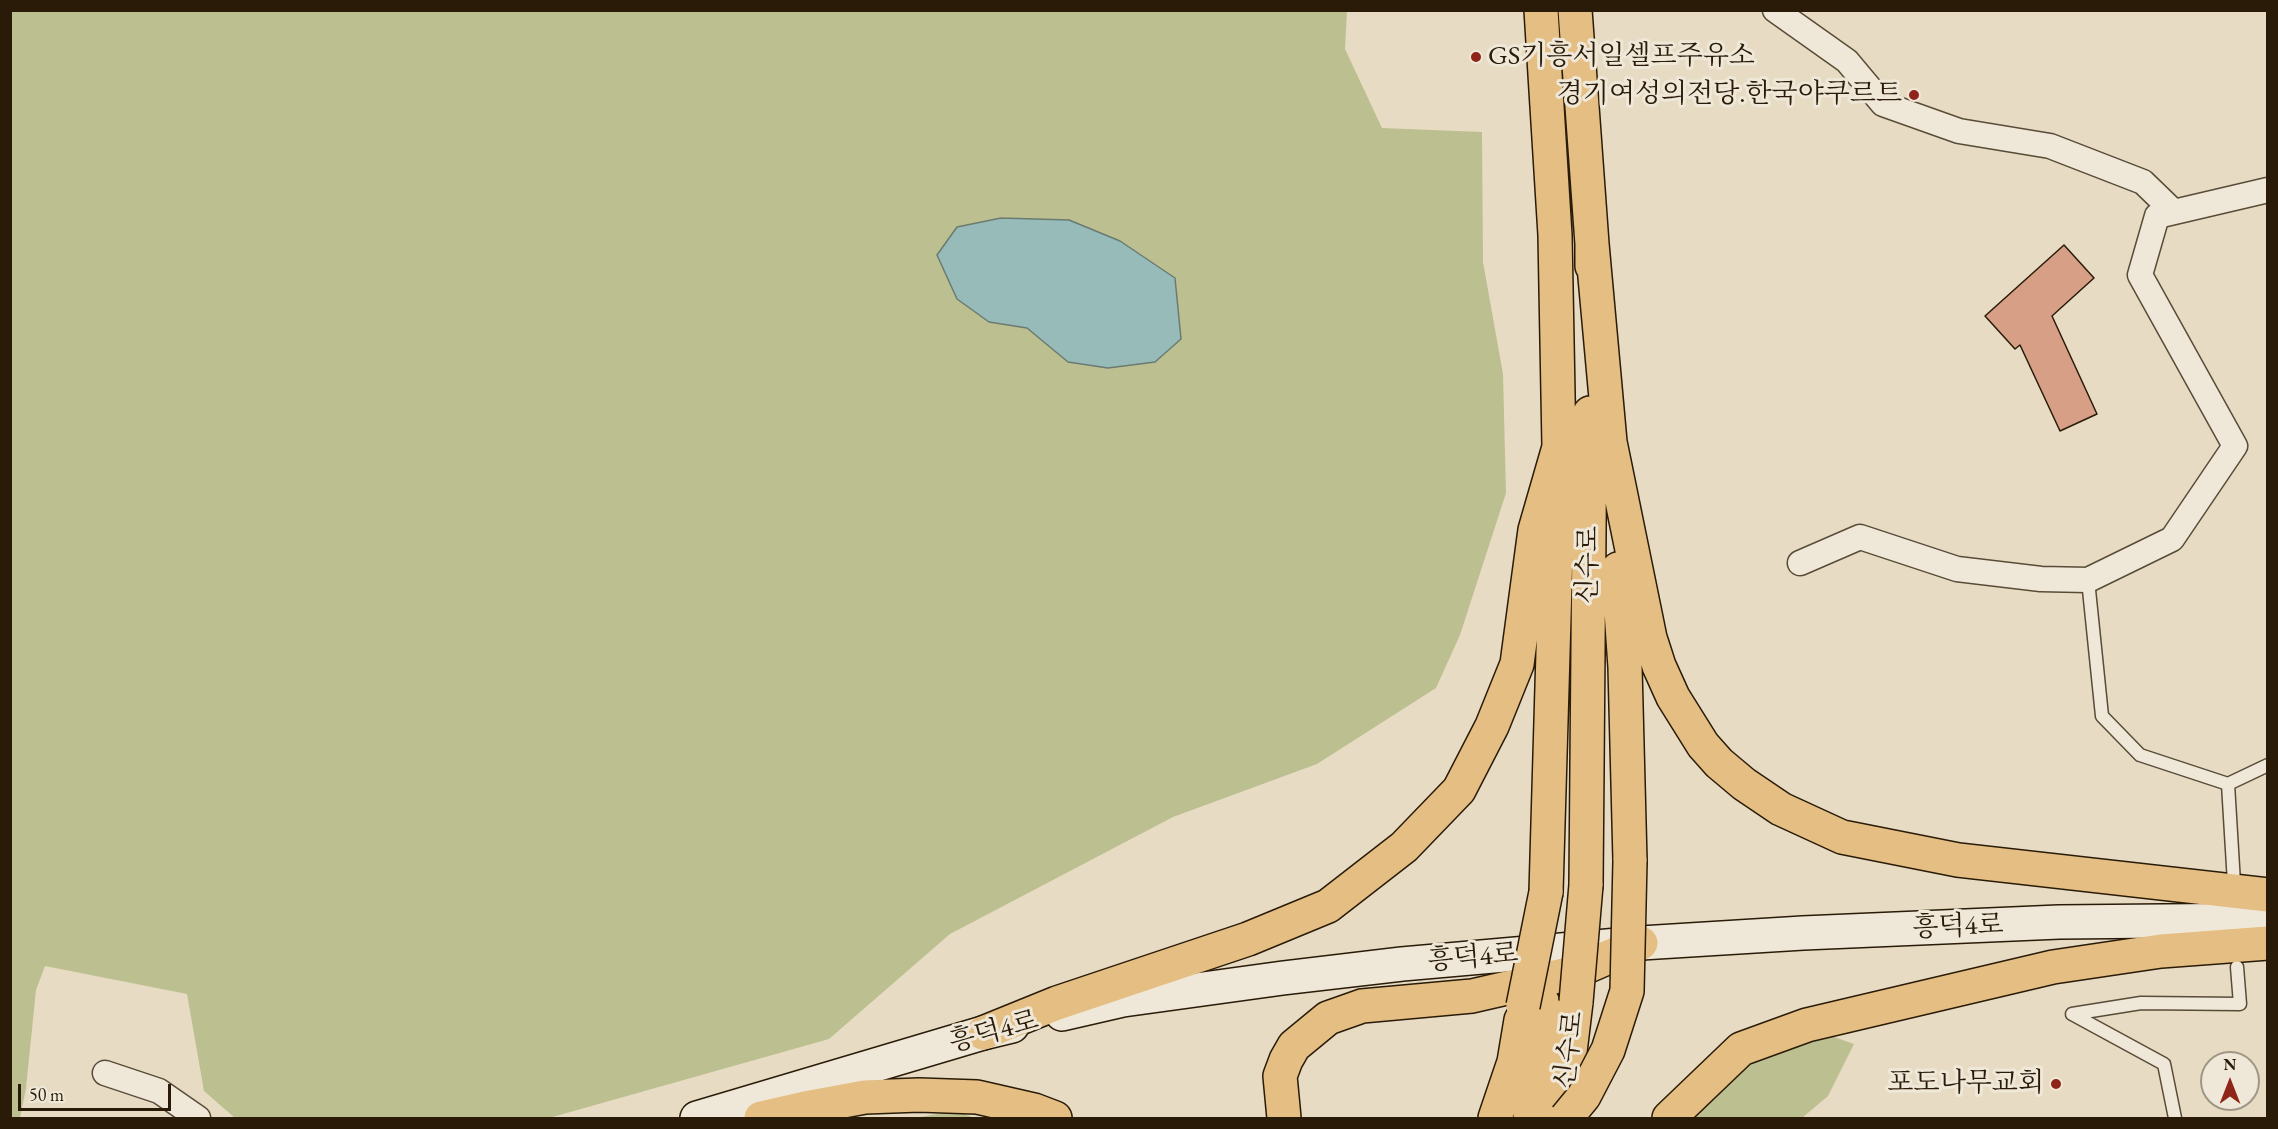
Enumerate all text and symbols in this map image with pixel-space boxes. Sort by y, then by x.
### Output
place label: GS기흥서일셀프주유소 [1488,41,1755,73]
marker: GS기흥서일셀프주유소 [1469,50,1483,64]
place label: 경기여성의전당.한국야쿠르트 [1557,79,1902,111]
marker: 경기여성의전당.한국야쿠르트 [1907,88,1921,102]
street label: 신수로 [1572,526,1606,604]
street label: 흥덕4로 [1912,909,2004,945]
street label: 흥덕4로 [1426,938,1520,978]
street label: 흥덕4로 [946,1005,1042,1059]
street label: 신수로 [1549,1009,1591,1091]
north arrow [2200,1051,2260,1111]
text: N [2224,1054,2236,1075]
place label: 포도나무교회 [1888,1068,2044,1100]
scale bar [21,1072,174,1110]
marker: 포도나무교회 [2049,1077,2063,1091]
text: 50 m [29,1083,64,1106]

